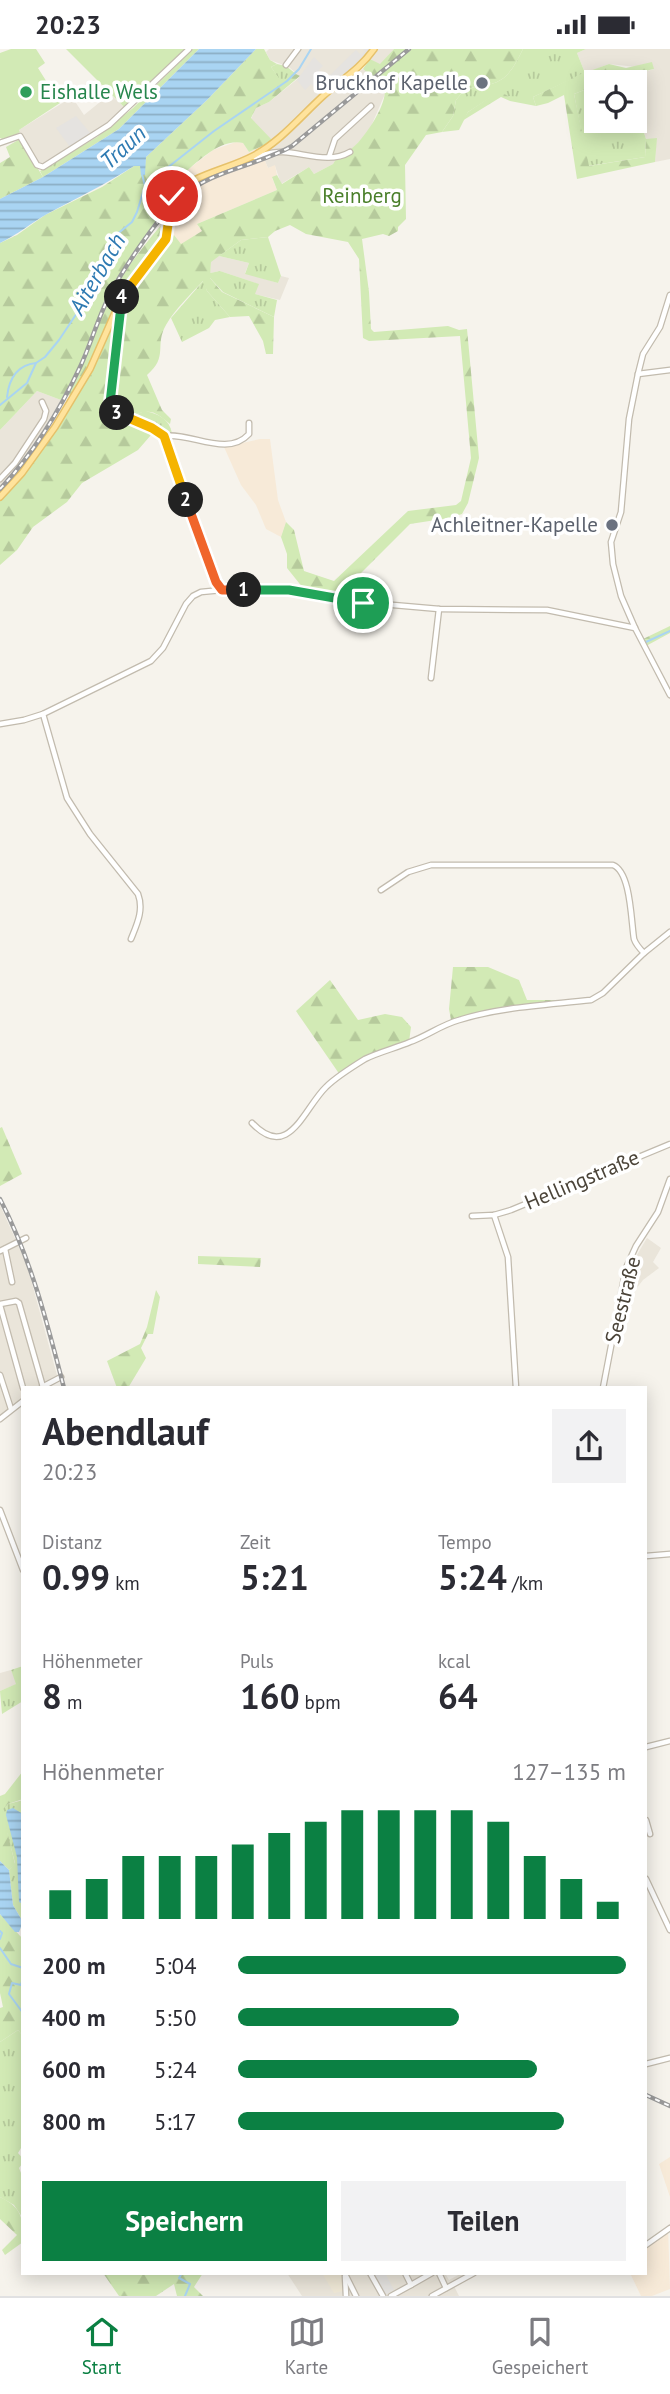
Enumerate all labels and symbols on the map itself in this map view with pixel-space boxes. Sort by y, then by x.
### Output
place label: Bruckhof Kapelle [315,69,468,96]
marker: Bruckhof Kapelle [474,75,490,91]
place label: Eishalle Wels [40,78,158,105]
marker: Eishalle Wels [18,84,34,100]
water label: Traun [94,118,152,175]
pin [142,166,202,226]
park label: Reinberg [322,182,402,209]
water label: Aiterbach [61,228,131,320]
pin: 4 [104,279,140,315]
pin: 3 [100,395,134,431]
pin: 2 [168,483,204,517]
place label: Achleitner-Kapelle [431,511,598,538]
marker: Achleitner-Kapelle [604,517,620,533]
pin: 1 [226,573,262,607]
pin [333,573,393,633]
street label: Hellingstraße [520,1143,643,1216]
street label: Seestraße [599,1253,646,1346]

